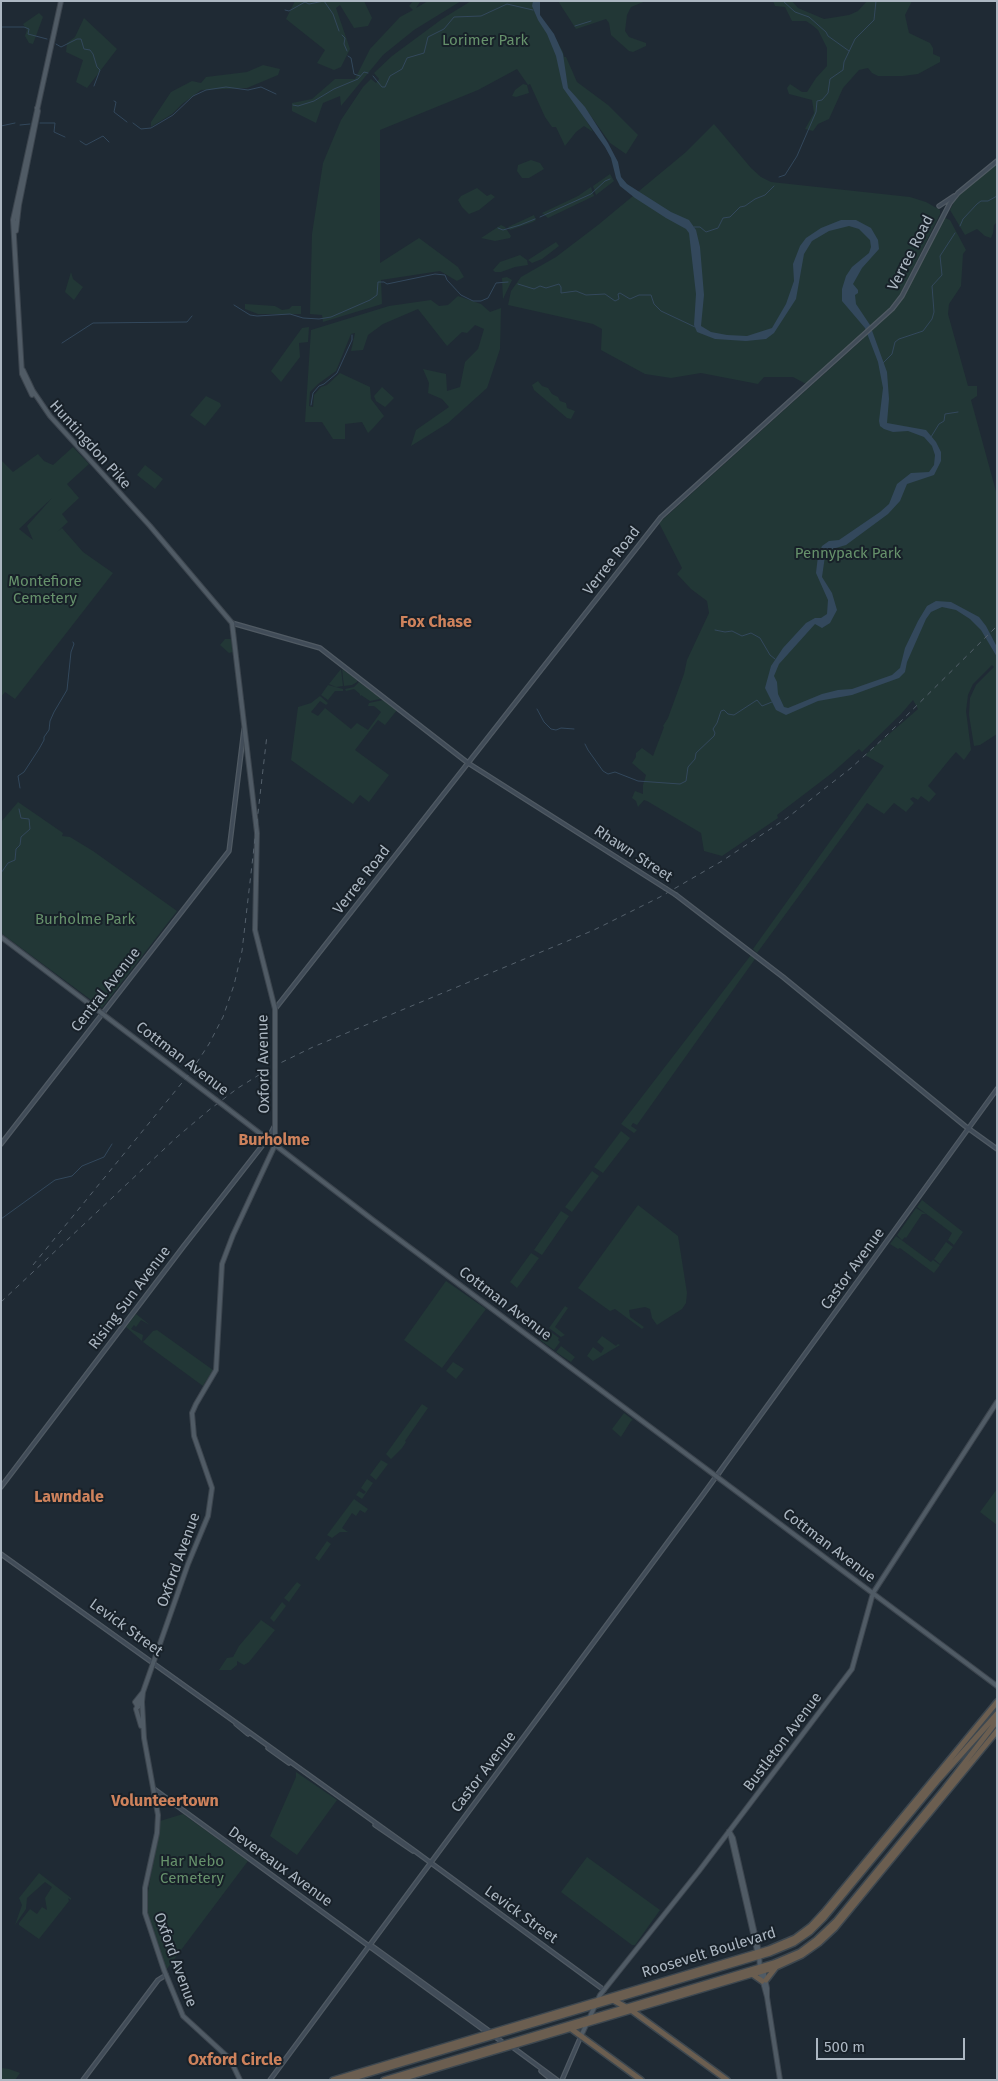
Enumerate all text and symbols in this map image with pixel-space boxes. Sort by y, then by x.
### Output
park label: Lorimer Park [442,32,528,50]
street label: Verree Road [884,212,938,294]
street label: Huntingdon Pike [46,397,134,493]
street label: Verree Road [580,523,644,599]
park label: Pennypack Park [795,545,901,563]
park label: Montefiore Cemetery [8,573,82,608]
district label: Fox Chase [400,613,472,633]
street label: Rhawn Street [590,822,676,886]
street label: Verree Road [330,842,394,918]
park label: Burholme Park [35,911,135,929]
street label: Central Avenue [68,944,144,1036]
street label: Oxford Avenue [254,1014,274,1114]
street label: Cottman Avenue [132,1018,232,1100]
district label: Burholme [238,1131,310,1151]
street label: Castor Avenue [817,1225,889,1313]
street label: Rising Sun Avenue [85,1243,175,1353]
street label: Cottman Avenue [455,1263,555,1345]
district label: Lawndale [34,1488,104,1508]
street label: Cottman Avenue [779,1505,879,1587]
street label: Oxford Avenue [154,1510,204,1610]
street label: Levick Street [86,1595,166,1661]
street label: Bustleton Avenue [740,1689,826,1795]
street label: Castor Avenue [448,1728,520,1816]
district label: Volunteertown [111,1792,219,1812]
street label: Devereaux Avenue [224,1823,336,1911]
park label: Har Nebo Cemetery [160,1853,224,1888]
street label: Levick Street [481,1882,561,1948]
street label: Oxford Avenue [150,1910,200,2010]
street label: Roosevelt Boulevard [640,1924,778,1982]
scale bar [818,2028,967,2060]
text: 500 m [824,2038,865,2056]
district label: Oxford Circle [188,2051,282,2071]

